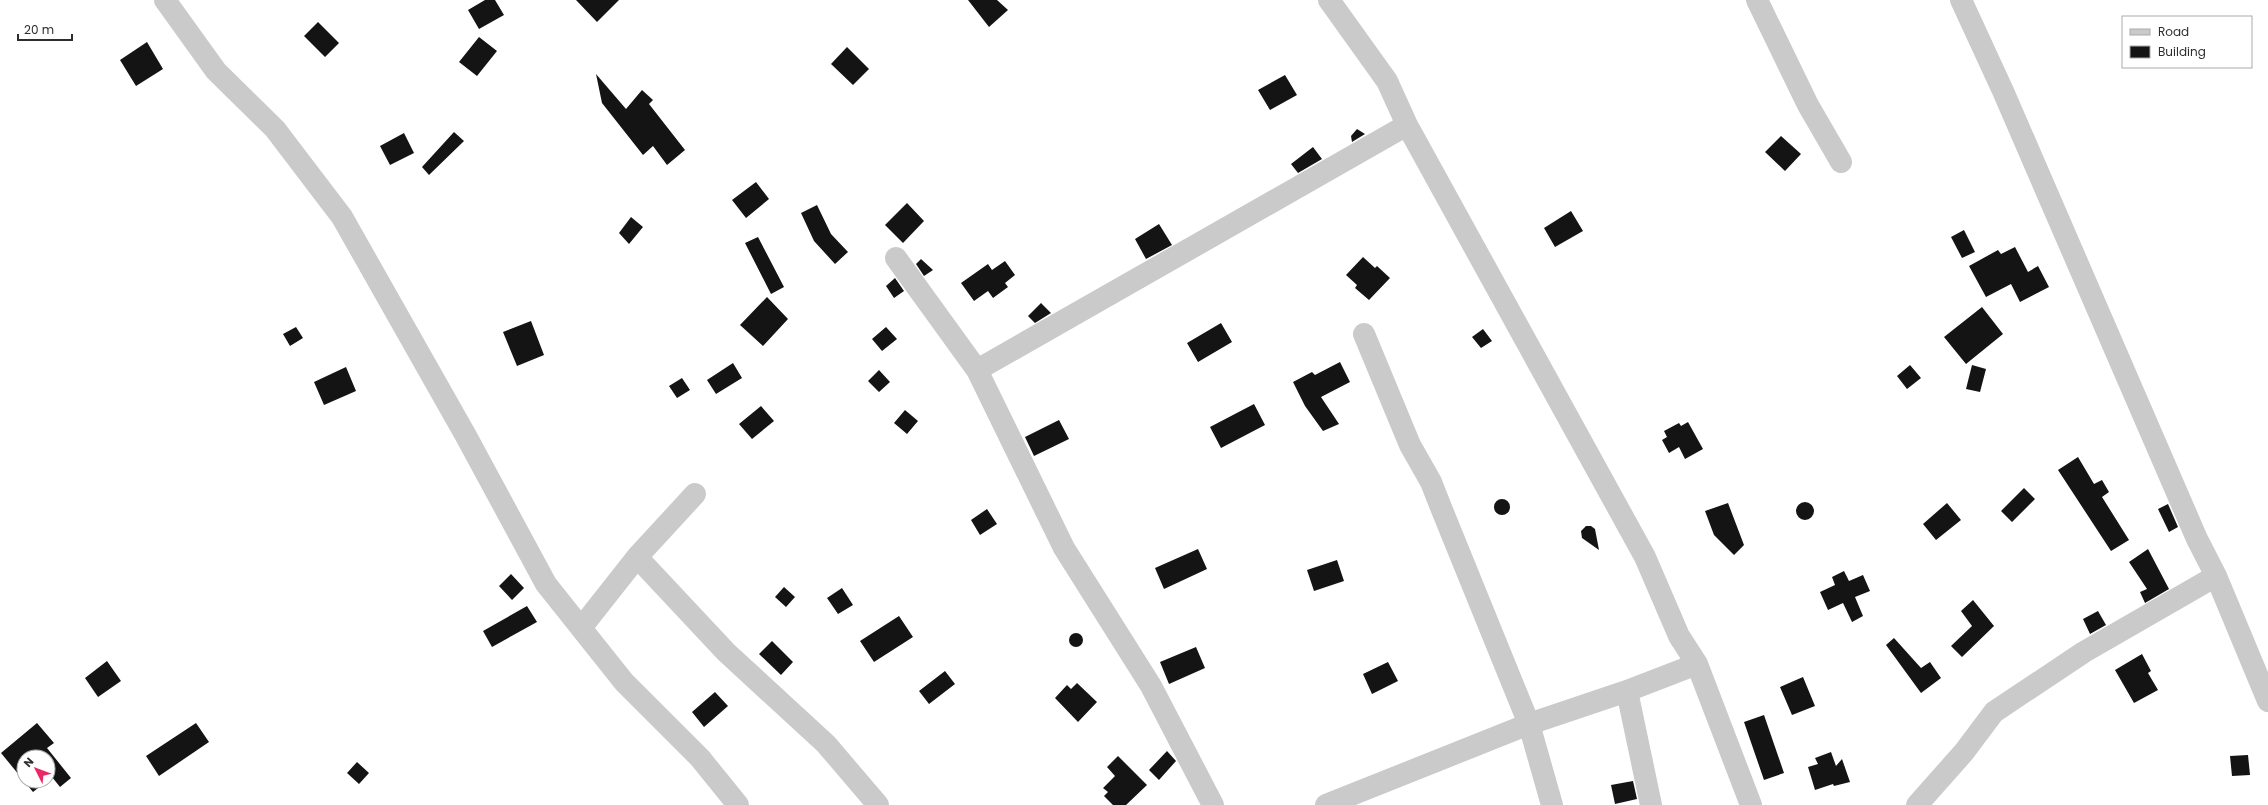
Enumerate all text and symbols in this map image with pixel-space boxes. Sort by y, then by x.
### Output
scale bar [18,16,72,42]
legend [2122,16,2252,68]
text: 20 m [24,21,54,38]
text: Road [2158,23,2189,40]
text: Building [2158,43,2206,60]
north arrow [16,749,56,789]
text: N [20,754,37,771]

